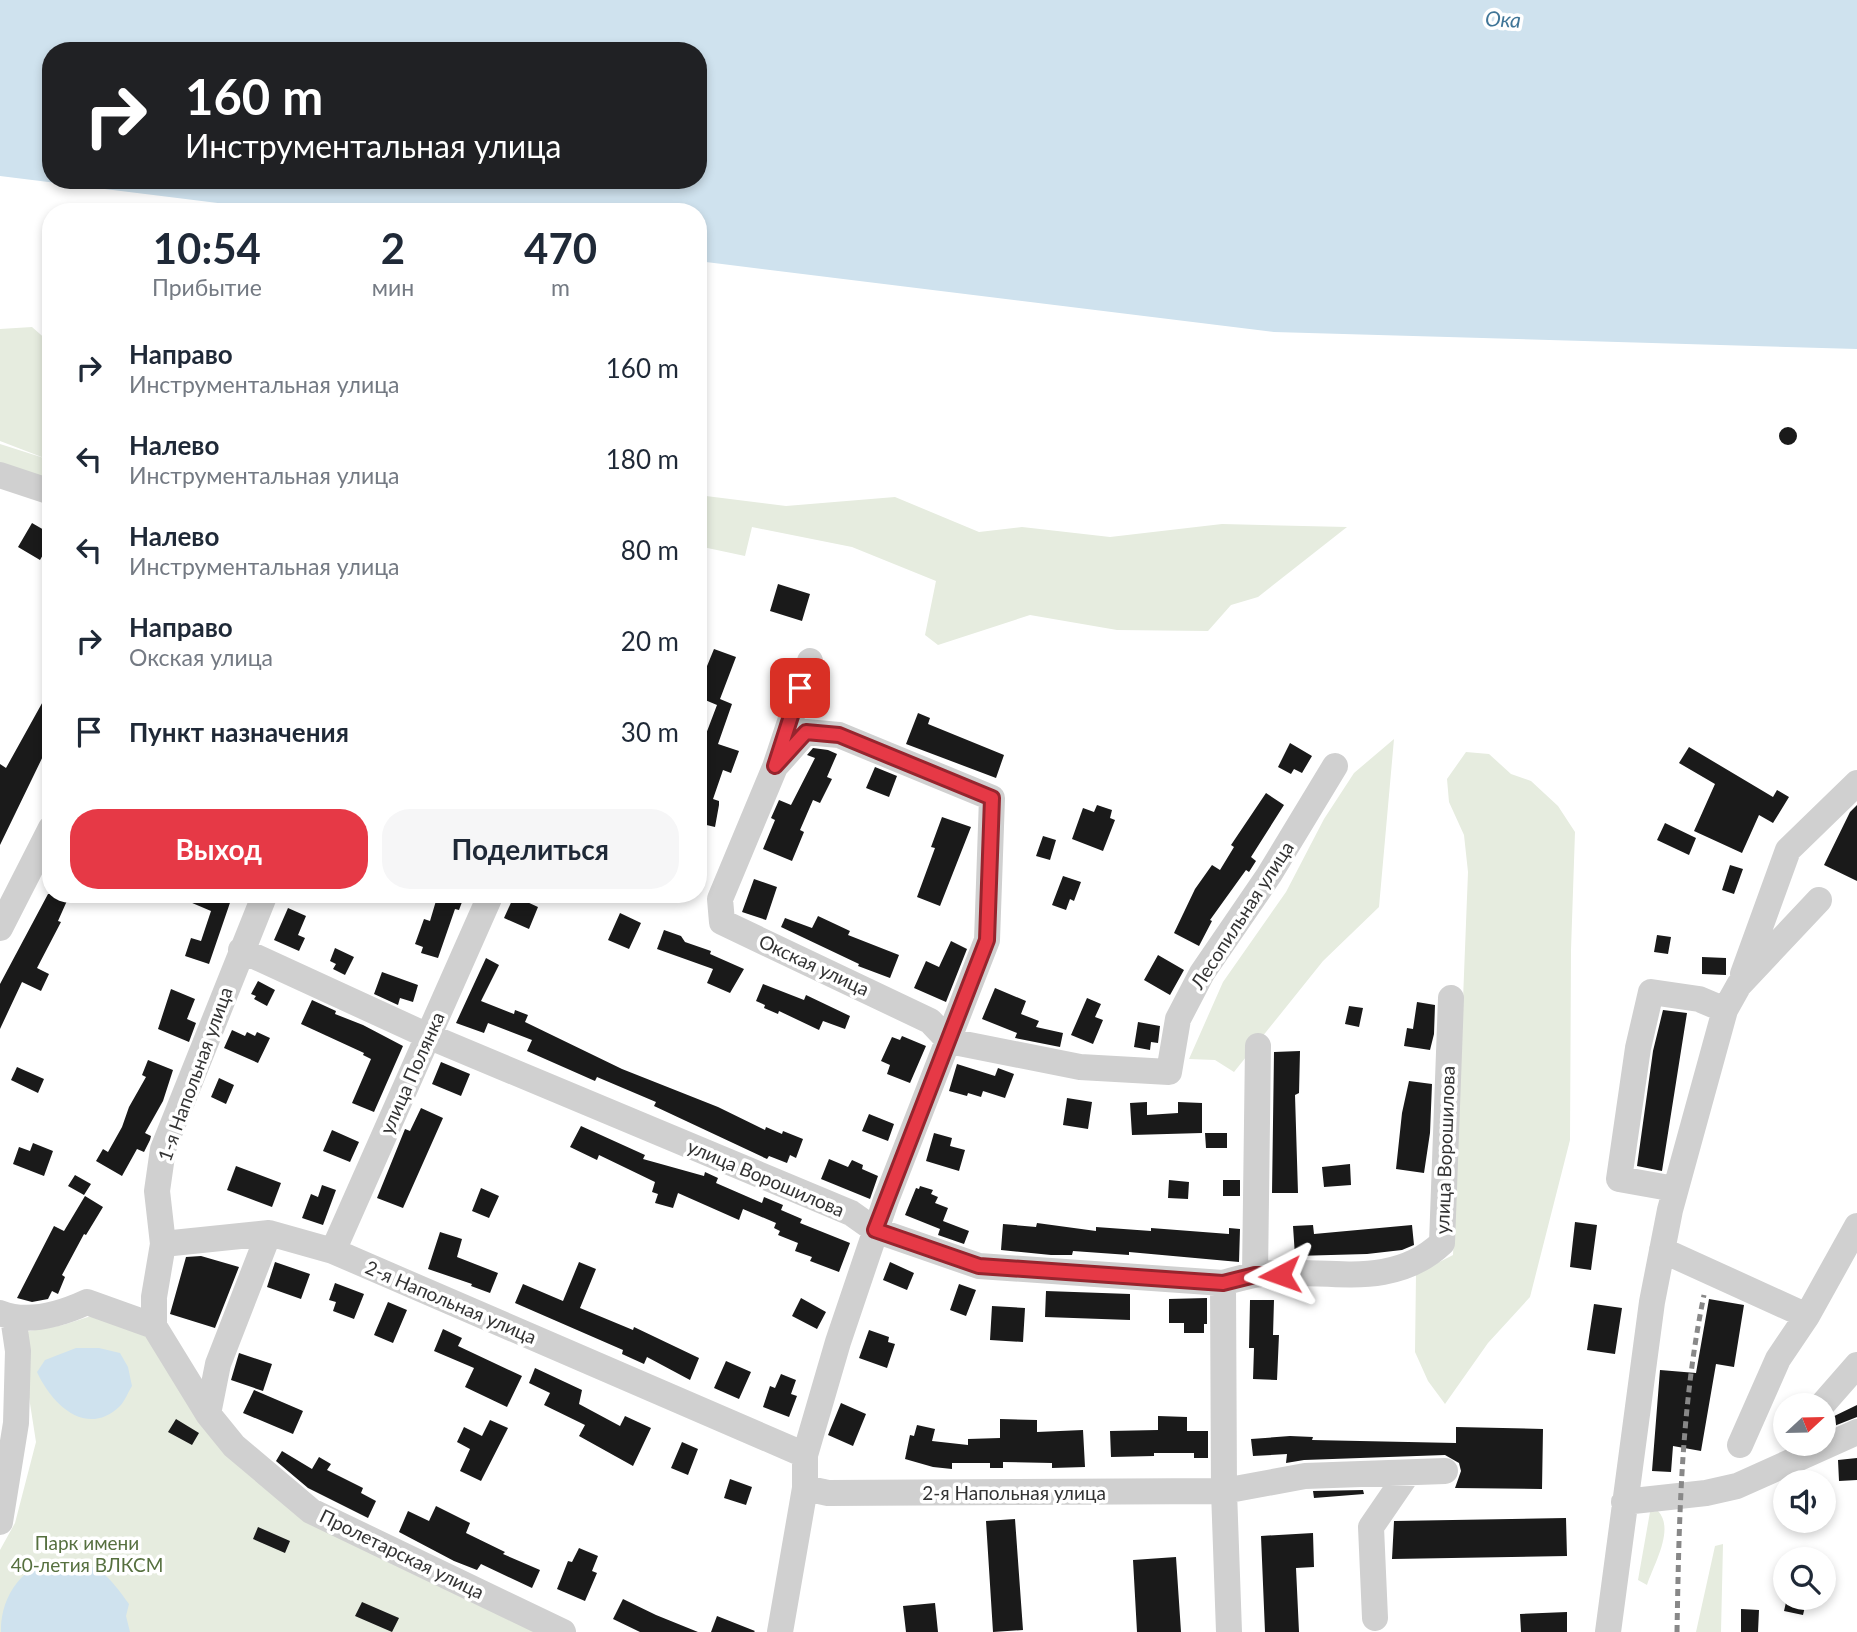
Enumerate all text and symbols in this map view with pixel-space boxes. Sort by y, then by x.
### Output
water label: Ока [1484,5,1522,32]
text: 160 m [185,67,323,125]
icon: right [70,70,161,161]
text: Инструментальная улица [185,126,561,165]
text: 10:54 [153,223,261,273]
text: 2 [381,223,405,273]
text: 470 [524,223,597,273]
text: Прибытие [152,273,262,301]
text: мин [372,273,414,301]
text: m [551,273,570,301]
text: Направо [129,338,233,370]
icon: right [70,349,108,387]
text: 160 m [606,352,679,384]
text: Инструментальная улица [129,370,400,398]
text: Налево [129,429,219,461]
icon: left [70,440,108,478]
text: 180 m [606,443,679,475]
text: Инструментальная улица [129,461,400,489]
text: Налево [129,520,219,552]
icon: left [70,531,108,569]
text: 80 m [621,534,679,566]
text: Инструментальная улица [129,552,400,580]
text: Направо [129,611,233,643]
icon: right [70,622,108,660]
text: 20 m [621,625,679,657]
text: Окская улица [129,643,273,671]
pin [770,658,830,718]
icon: arrive [781,669,819,707]
icon: arrive [70,713,108,751]
text: Пункт назначения [129,716,349,748]
text: 30 m [621,716,679,748]
button: Выход [70,809,368,889]
button: Поделиться [382,809,679,889]
street label: Лесопильная улица [1185,837,1298,994]
street label: Окская улица [755,929,873,1000]
street label: 1-я Напольная улица [152,984,237,1164]
street label: улица Полянка [374,1008,449,1137]
street label: улица Ворошилова [1430,1065,1459,1235]
street label: улица Ворошилова [684,1134,848,1221]
position arrow [1243,1238,1317,1312]
street label: 2-я Напольная улица [362,1255,540,1348]
north arrow [1773,1393,1836,1456]
map controls [1773,1393,1836,1610]
button: sound [1773,1470,1836,1533]
street label: 2-я Напольная улица [922,1481,1106,1504]
street label: Пролетарская улица [316,1504,488,1603]
park label: Парк имени 40-летия ВЛКСМ [11,1531,163,1576]
button: search [1773,1547,1836,1610]

